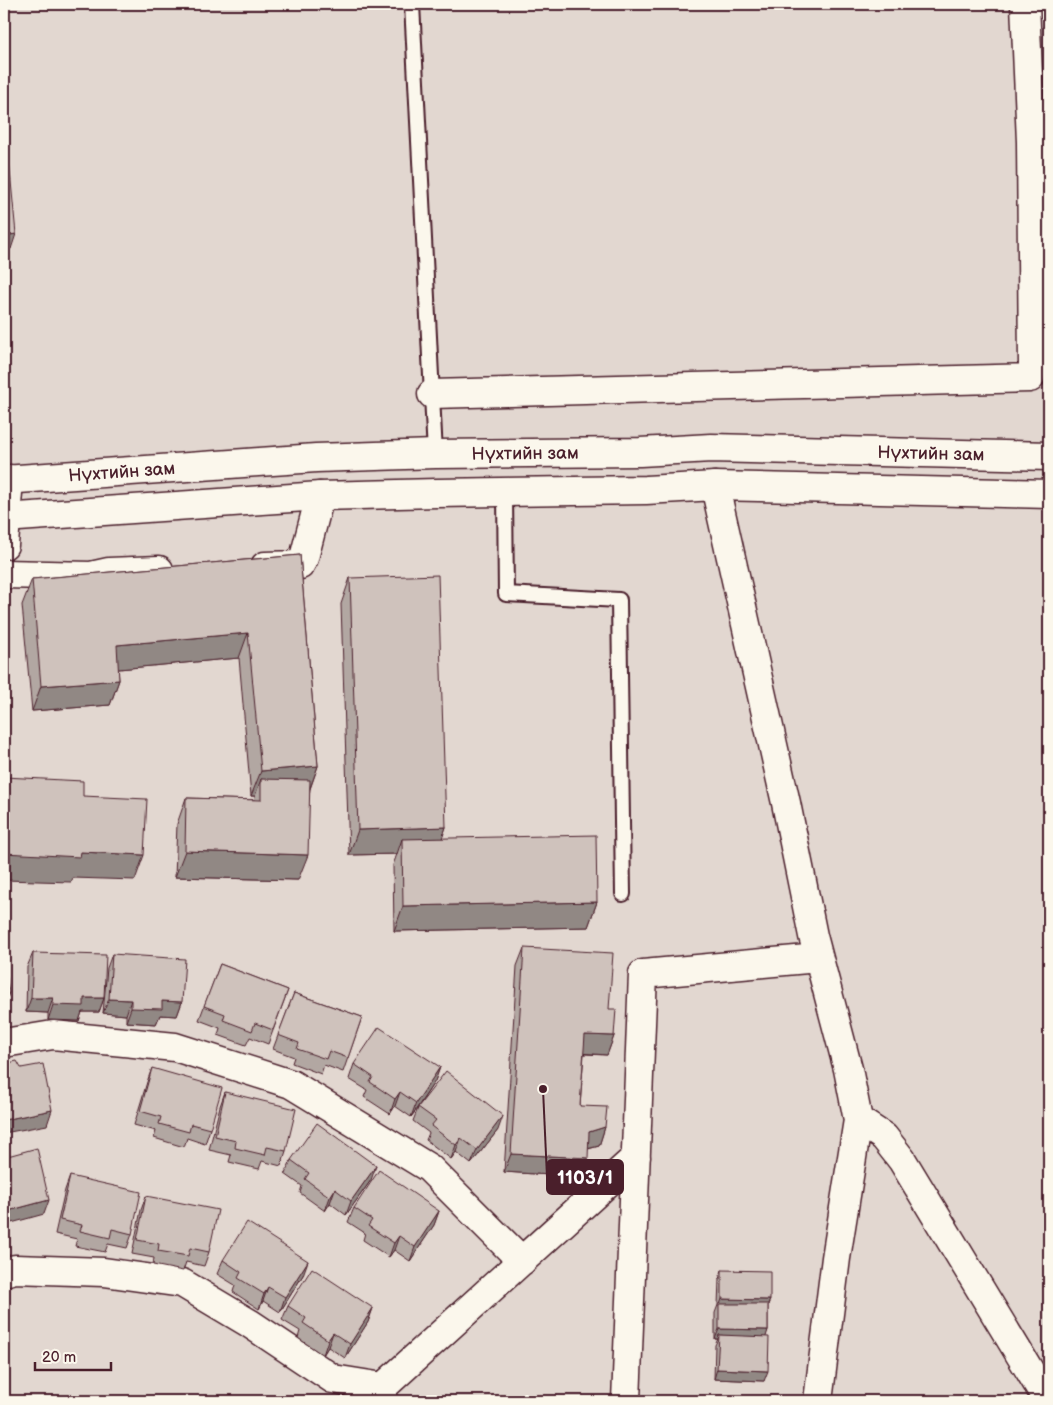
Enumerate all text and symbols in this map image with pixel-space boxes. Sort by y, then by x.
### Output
street label: Нүхтийн зам [877,442,985,465]
street label: Нүхтийн зам [471,443,579,465]
street label: Нүхтийн зам [68,458,176,486]
callout: 1103/1 [547,1160,623,1194]
text: 1103/1 [557,1167,613,1190]
scale bar [35,1340,111,1372]
text: 20 m [42,1348,76,1367]

